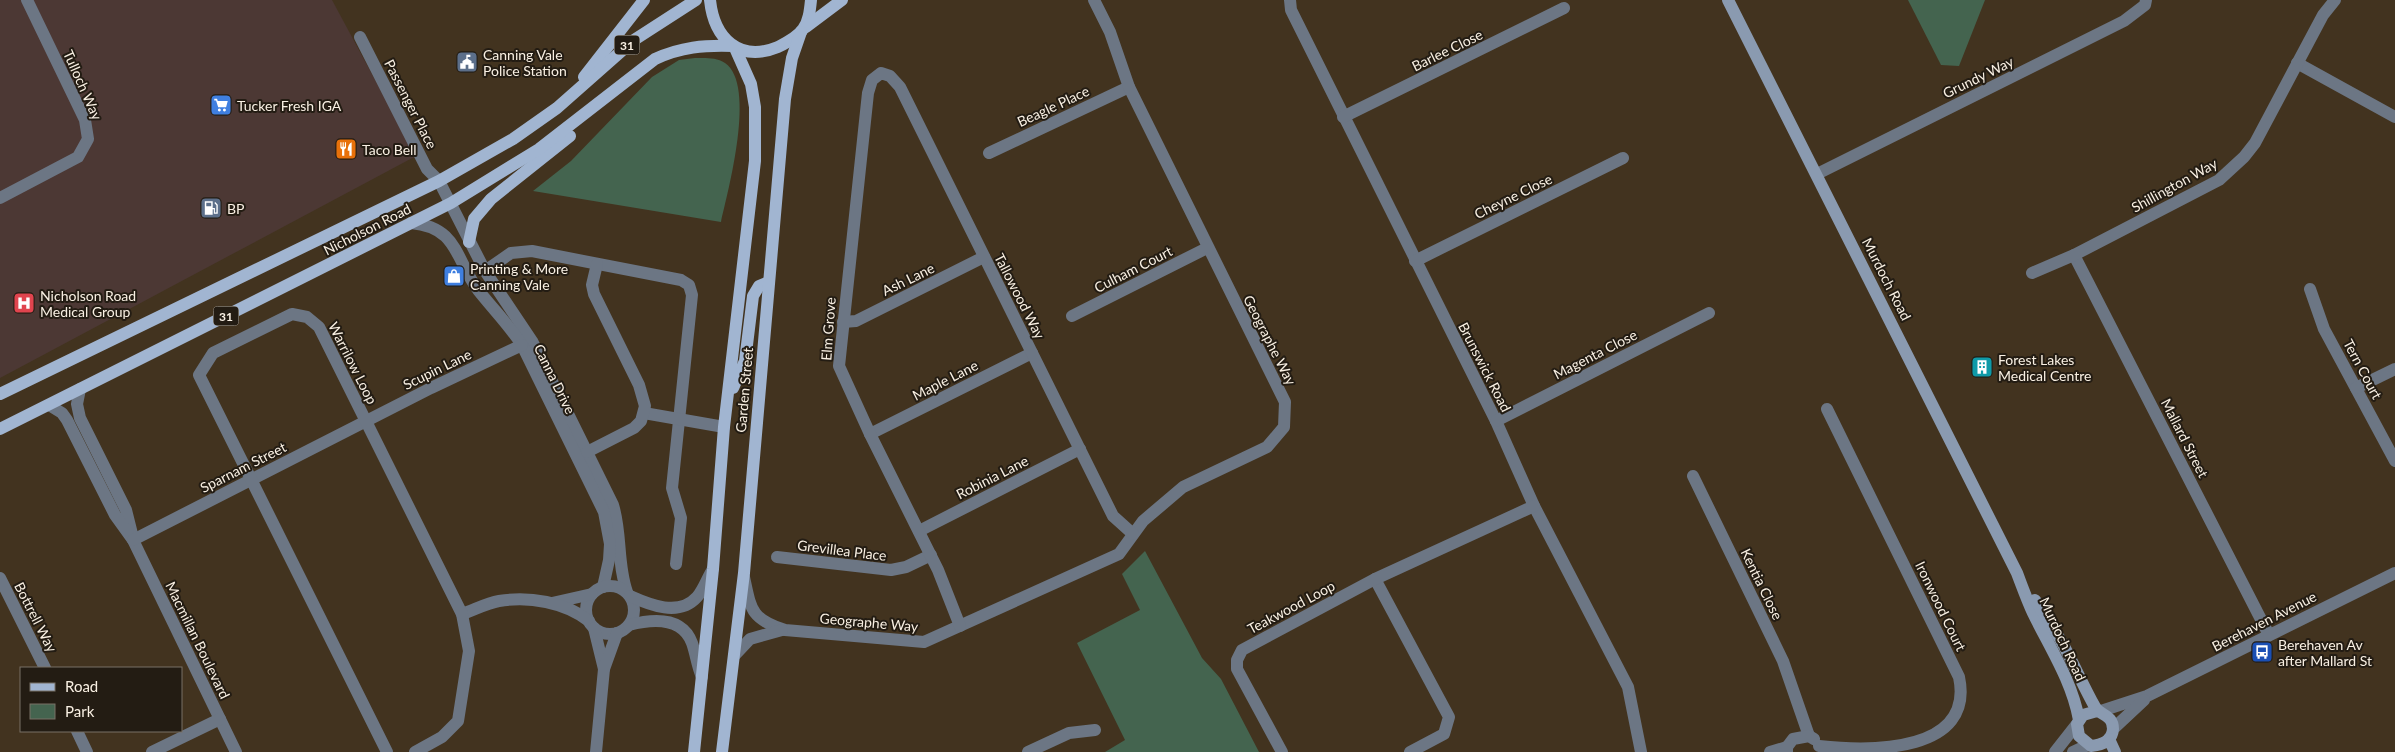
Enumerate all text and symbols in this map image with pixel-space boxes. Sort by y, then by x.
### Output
street label: Barlee Close [1409,26,1485,74]
road number: 31 [614,36,640,54]
place label: Canning Vale Police Station [483,46,567,79]
street label: Tulloch Way [60,47,106,123]
public building icon: Canning Vale Police Station [455,50,479,74]
street label: Grundy Way [1940,52,2017,101]
street label: Passenger Place [381,56,441,152]
street label: Beagle Place [1014,82,1092,130]
supermarket icon: Tucker Fresh IGA [209,93,233,117]
place label: Tucker Fresh IGA [237,97,342,114]
restaurant icon: Taco Bell [334,137,358,161]
place label: Taco Bell [362,141,417,158]
street label: Shillington Way [2128,154,2221,216]
street label: Cheyne Close [1471,170,1555,222]
fuel station icon: BP [199,196,223,220]
place label: BP [227,200,244,217]
street label: Nicholson Road [320,200,414,258]
street label: Murdoch Road [1859,235,1915,323]
street label: Culham Court [1091,242,1175,296]
street label: Tallowood Way [991,250,1049,342]
street label: Ash Lane [879,259,937,299]
place label: Printing & More Canning Vale [470,260,568,293]
shop icon: Printing & More Canning Vale [442,264,466,288]
place label: Nicholson Road Medical Group [40,287,136,320]
hospital icon: Nicholson Road Medical Group [12,291,36,315]
street label: Geographe Way [1240,292,1300,389]
street label: Elm Grove [817,297,839,361]
road number: 31 [214,306,238,326]
street label: Warrilow Loop [325,319,381,407]
street label: Brunswick Road [1455,319,1515,415]
street label: Magenta Close [1550,326,1640,382]
street label: Tern Court [2340,336,2386,402]
street label: Canna Drive [531,341,579,417]
street label: Scupin Lane [400,345,474,393]
street label: Garden Street [732,347,756,433]
place label: Forest Lakes Medical Centre [1998,351,2091,384]
building icon: Forest Lakes Medical Centre [1970,355,1994,379]
street label: Maple Lane [909,356,981,404]
street label: Mallard Street [2158,396,2212,480]
street label: Sparnam Street [197,438,289,496]
street label: Robinia Lane [953,452,1031,502]
street label: Grevillea Place [796,536,888,564]
street label: Kentia Close [1737,546,1787,622]
street label: Ironwood Court [1912,558,1970,654]
street label: Teakwood Loop [1244,577,1338,637]
street label: Bottrell Way [11,579,61,656]
street label: Macmillan Boulevard [162,579,234,701]
street label: Berehaven Avenue [2209,587,2319,655]
street label: Murdoch Road [2036,594,2090,684]
street label: Geographe Way [819,609,920,635]
place label: Berehaven Av after Mallard St [2278,636,2372,669]
bus stop icon: Berehaven Av after Mallard St [2250,640,2274,664]
legend [20,667,182,732]
text: Road [65,677,98,695]
text: Park [65,702,95,720]

